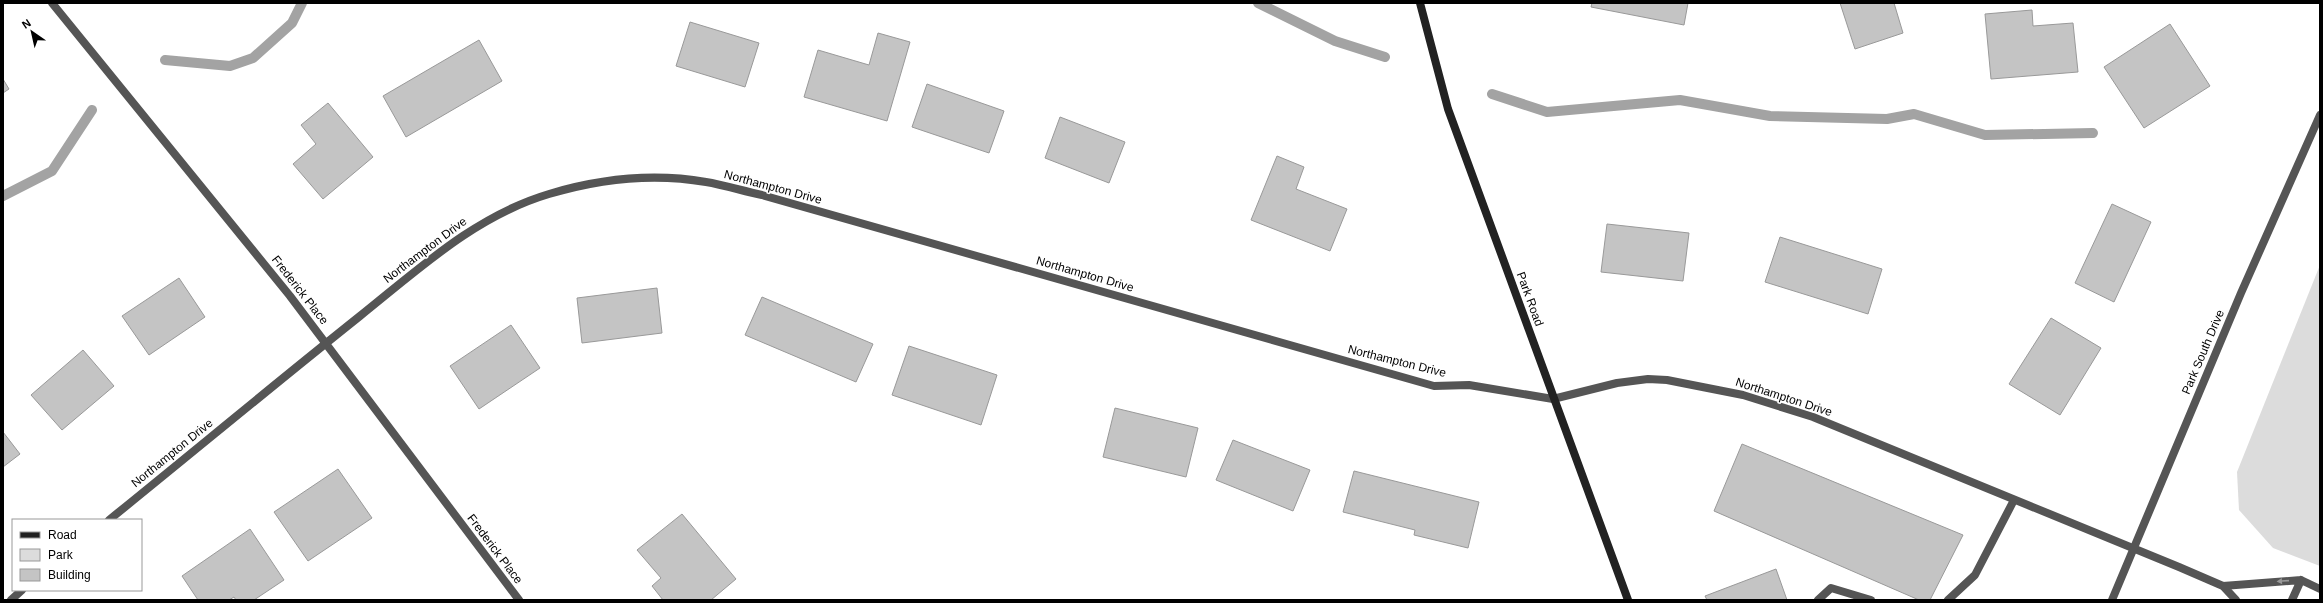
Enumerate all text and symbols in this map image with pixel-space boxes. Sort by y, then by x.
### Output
north arrow [12,12,52,52]
text: N [20,16,33,31]
street label: Northampton Drive [723,167,824,207]
street label: Northampton Drive [381,214,470,286]
street label: Frederick Place [269,253,331,327]
street label: Northampton Drive [1035,253,1136,295]
street label: Park Road [1514,270,1546,328]
street label: Park South Drive [2179,307,2227,396]
street label: Northampton Drive [1346,342,1448,380]
street label: Northampton Drive [1734,375,1834,419]
street label: Northampton Drive [128,416,216,490]
street label: Frederick Place [464,511,526,587]
legend [12,519,142,591]
text: Road [48,528,77,542]
text: Park [48,548,74,562]
text: Building [48,568,91,582]
one-way arrow [2277,578,2289,585]

